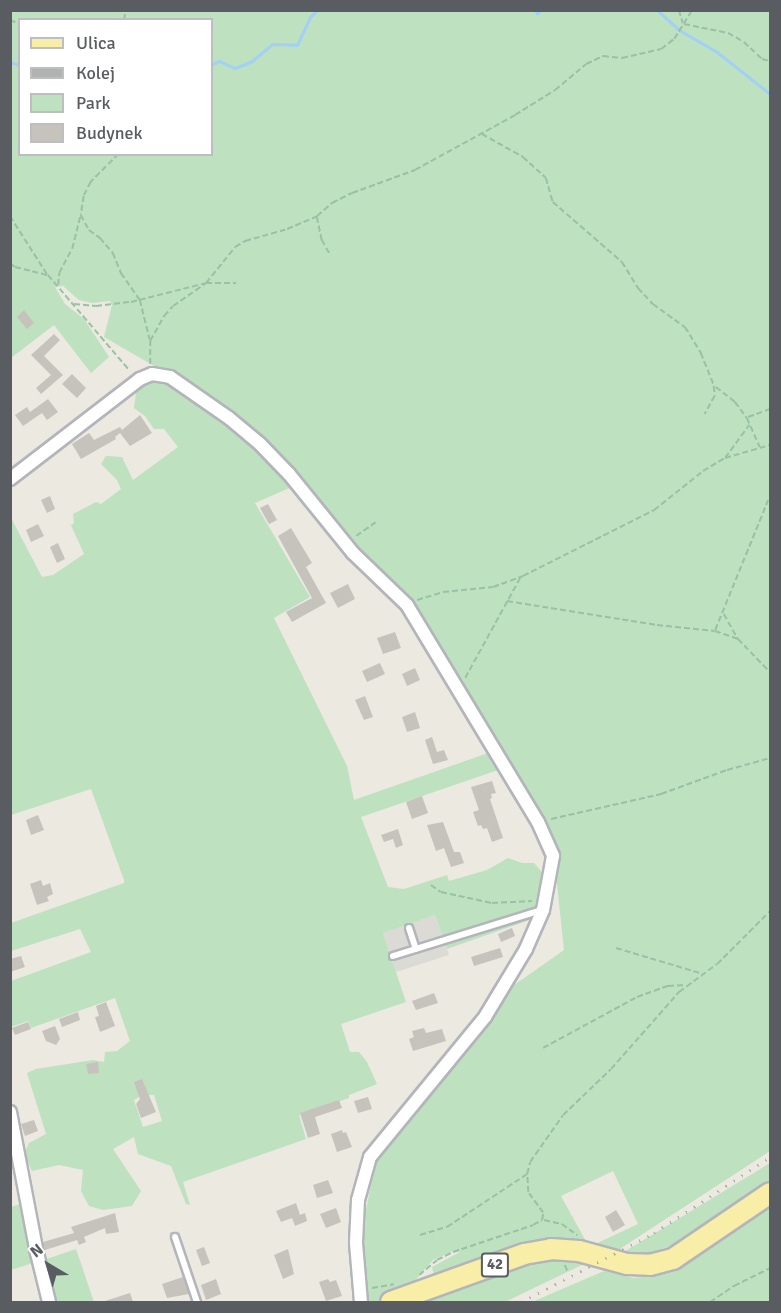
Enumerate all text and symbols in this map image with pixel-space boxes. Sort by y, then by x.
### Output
legend [18,18,213,156]
text: Ulica [76,32,116,54]
text: Kolej [76,62,115,84]
text: Park [76,92,111,114]
text: Budynek [76,122,143,144]
north arrow [18,1235,78,1295]
text: N [26,1240,47,1262]
road number: 42 [480,1253,510,1277]

